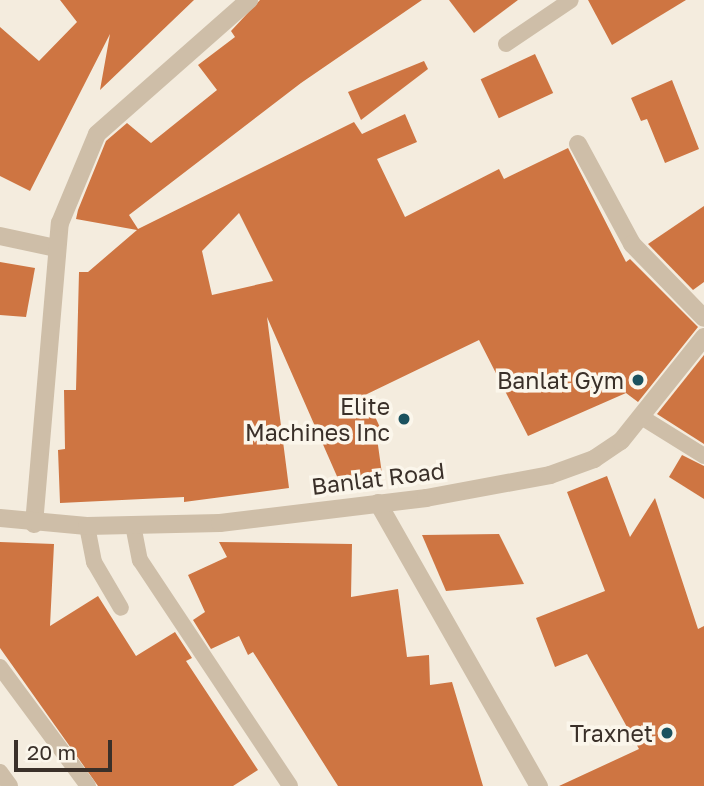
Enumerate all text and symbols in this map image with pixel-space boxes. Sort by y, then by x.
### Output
place label: Banlat Gym [497,366,624,394]
marker: Banlat Gym [630,372,646,388]
place label: Elite Machines Inc [245,392,390,446]
marker: Elite Machines Inc [396,411,412,427]
street label: Banlat Road [310,456,446,500]
place label: Traxnet [570,719,653,747]
marker: Traxnet [659,725,675,741]
scale bar [18,726,116,770]
text: 20 m [27,739,76,765]

